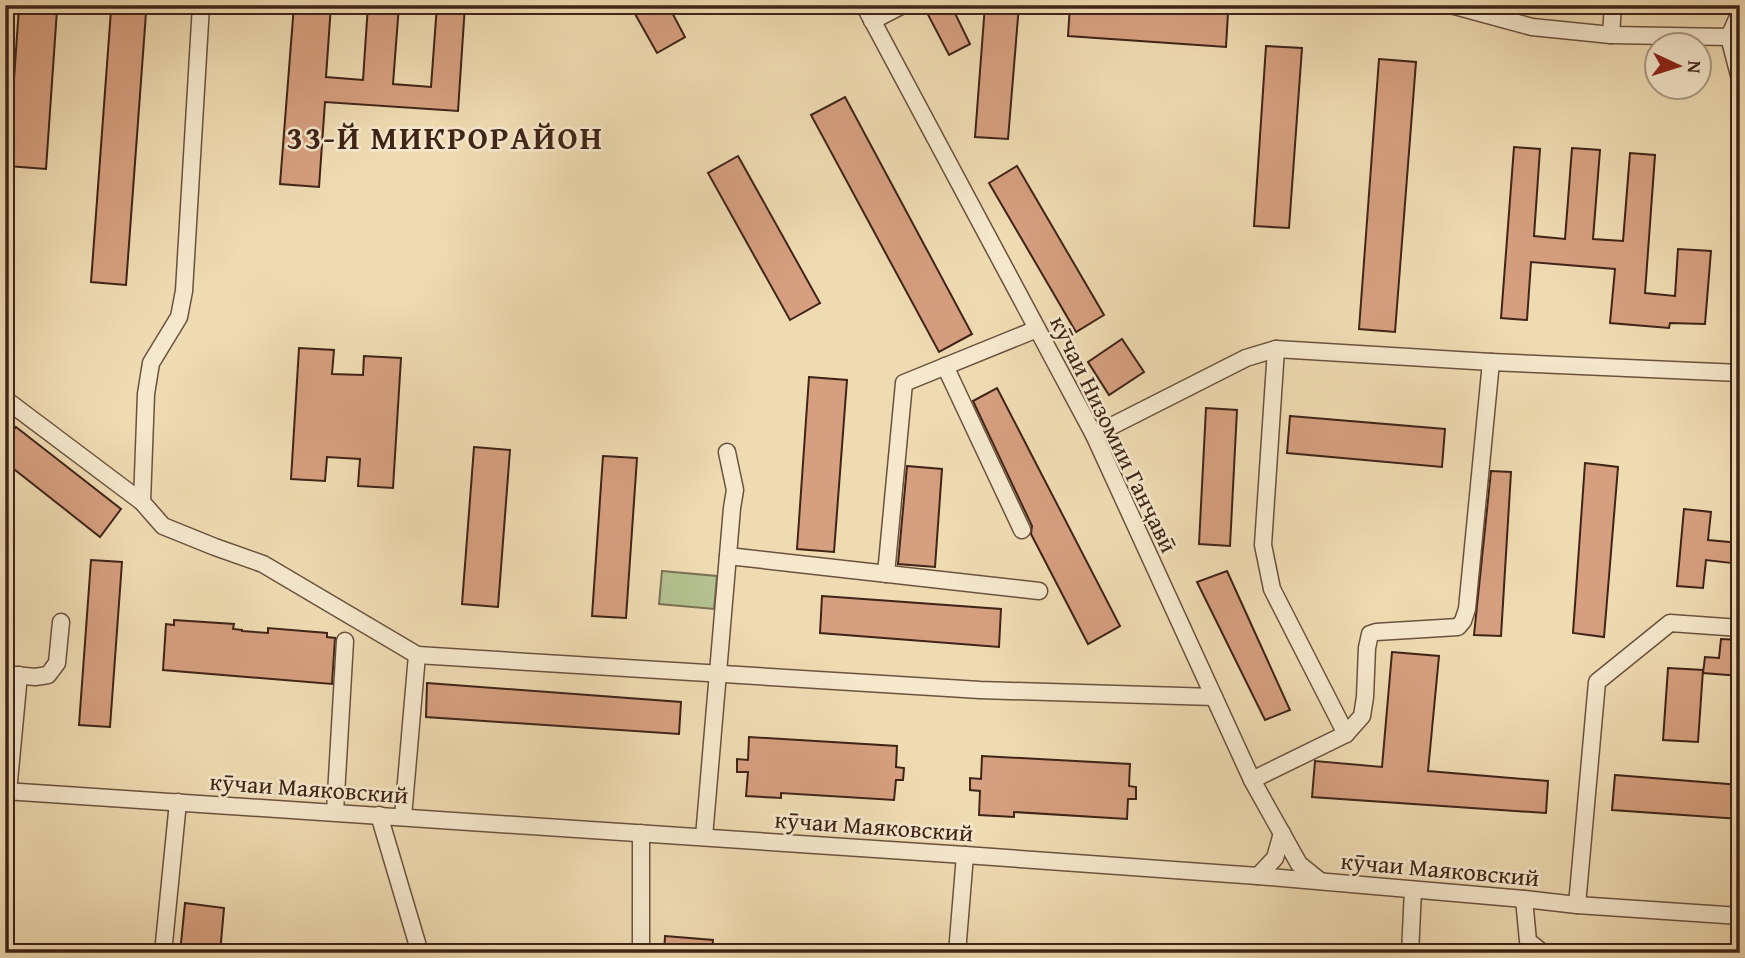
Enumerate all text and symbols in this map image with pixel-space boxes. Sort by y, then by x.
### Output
north arrow [1644,32,1714,102]
text: N [1681,60,1709,75]
district label: 33-Й МИКРОРАЙОН [286,114,604,161]
street label: кӯчаи Низомии Ганҷавӣ [1041,309,1187,559]
street label: кӯчаи Маяковский [208,764,410,812]
street label: кӯчаи Маяковский [773,802,975,850]
street label: кӯчаи Маяковский [1339,843,1541,895]

